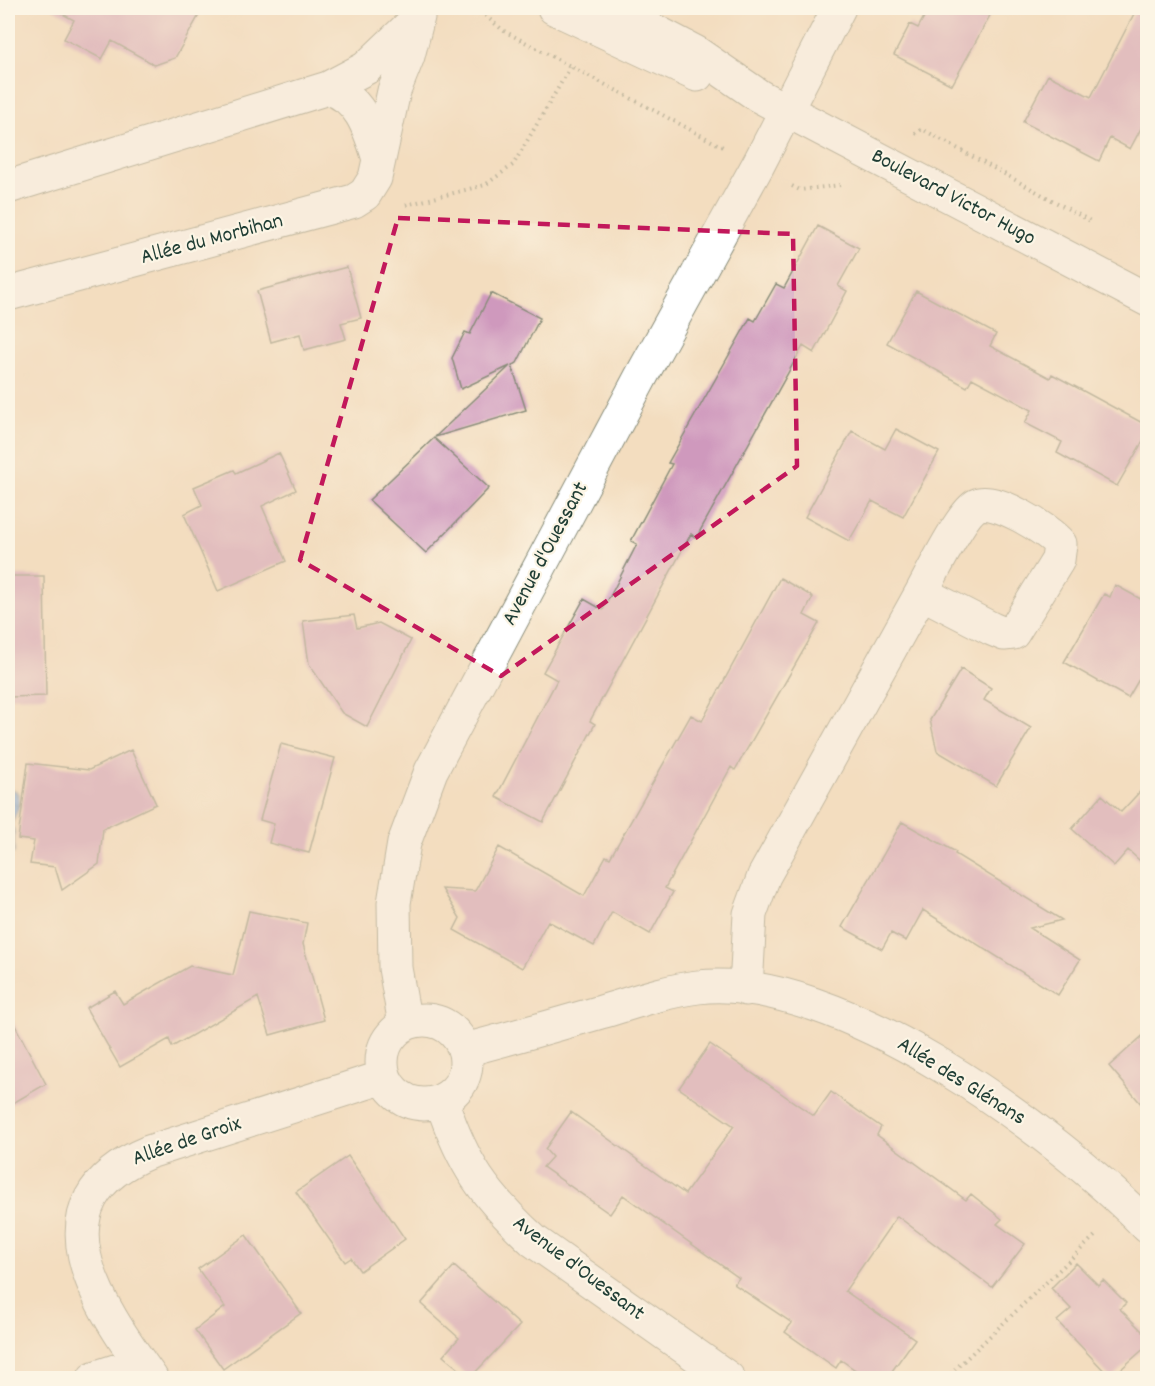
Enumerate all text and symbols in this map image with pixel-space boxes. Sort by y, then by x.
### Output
street label: Boulevard Victor Hugo [865,142,1041,254]
street label: Allée du Morbihan [137,206,287,274]
street label: Avenue d'Ouessant [495,477,597,631]
street label: Allée des Glénans [891,1030,1031,1134]
street label: Allée de Groix [129,1109,245,1175]
street label: Avenue d'Ouessant [505,1209,651,1329]

